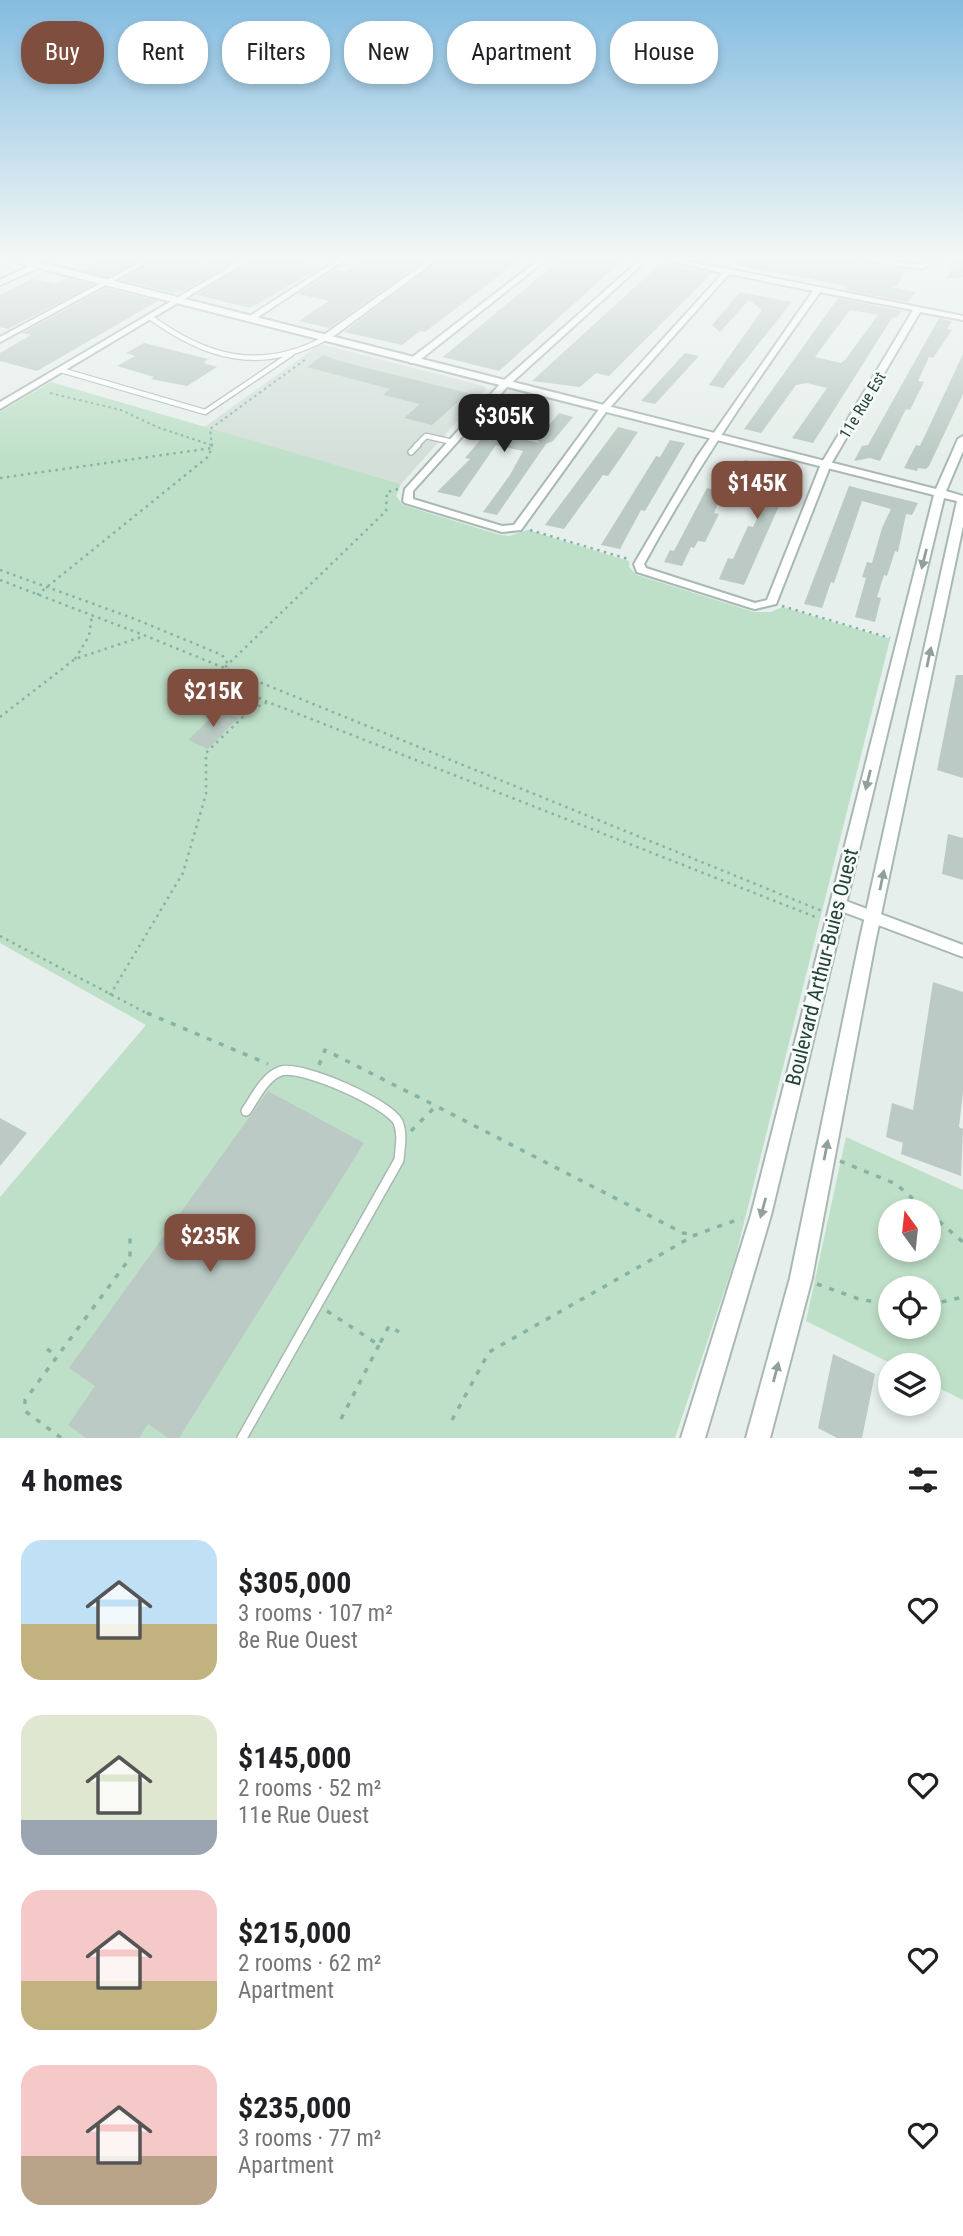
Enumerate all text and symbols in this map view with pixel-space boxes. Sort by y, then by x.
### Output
chip: Buy [21,21,104,84]
chip: Rent [118,21,208,84]
chip: Filters [222,21,330,84]
chip: New [344,21,433,84]
chip: Apartment [447,21,596,84]
chip: House [610,21,718,84]
street label: 11e Rue Est [835,368,890,442]
pin: $305K [455,394,553,454]
text: $305K [474,403,534,430]
pin: $145K [708,462,806,521]
text: $145K [727,470,787,497]
one-way arrow [918,549,929,571]
one-way arrow [923,646,934,668]
pin: $215K [164,670,262,729]
text: $215K [183,678,243,705]
one-way arrow [862,769,873,791]
street label: Boulevard Arthur-Buies Ouest [781,846,863,1088]
one-way arrow [876,869,887,891]
one-way arrow [820,1139,831,1161]
one-way arrow [757,1198,767,1219]
north arrow [878,1199,942,1262]
map controls [878,1199,941,1416]
pin: $235K [161,1214,259,1274]
text: $235K [180,1223,240,1250]
button: locate [878,1276,941,1339]
button: layers [878,1353,941,1416]
one-way arrow [771,1361,781,1382]
icon: filters [904,1461,942,1499]
text: 4 homes [21,1463,123,1498]
text: $305,000 [238,1565,351,1600]
icon: home [77,1568,161,1652]
icon: heart [904,1591,942,1629]
text: 3 rooms · 107 m² [238,1600,393,1627]
text: 8e Rue Ouest [238,1627,358,1654]
text: $145,000 [238,1740,351,1775]
icon: home [77,1743,161,1827]
icon: heart [904,1766,942,1804]
text: 2 rooms · 52 m² [238,1775,381,1802]
text: 11e Rue Ouest [238,1802,369,1829]
text: $215,000 [238,1915,351,1950]
icon: home [77,1918,161,2002]
icon: heart [904,1941,942,1979]
text: 2 rooms · 62 m² [238,1950,381,1977]
text: Apartment [238,1977,334,2004]
text: $235,000 [238,2090,351,2125]
icon: home [77,2093,161,2177]
icon: heart [904,2116,942,2154]
text: 3 rooms · 77 m² [238,2125,381,2152]
text: Apartment [238,2152,334,2179]

